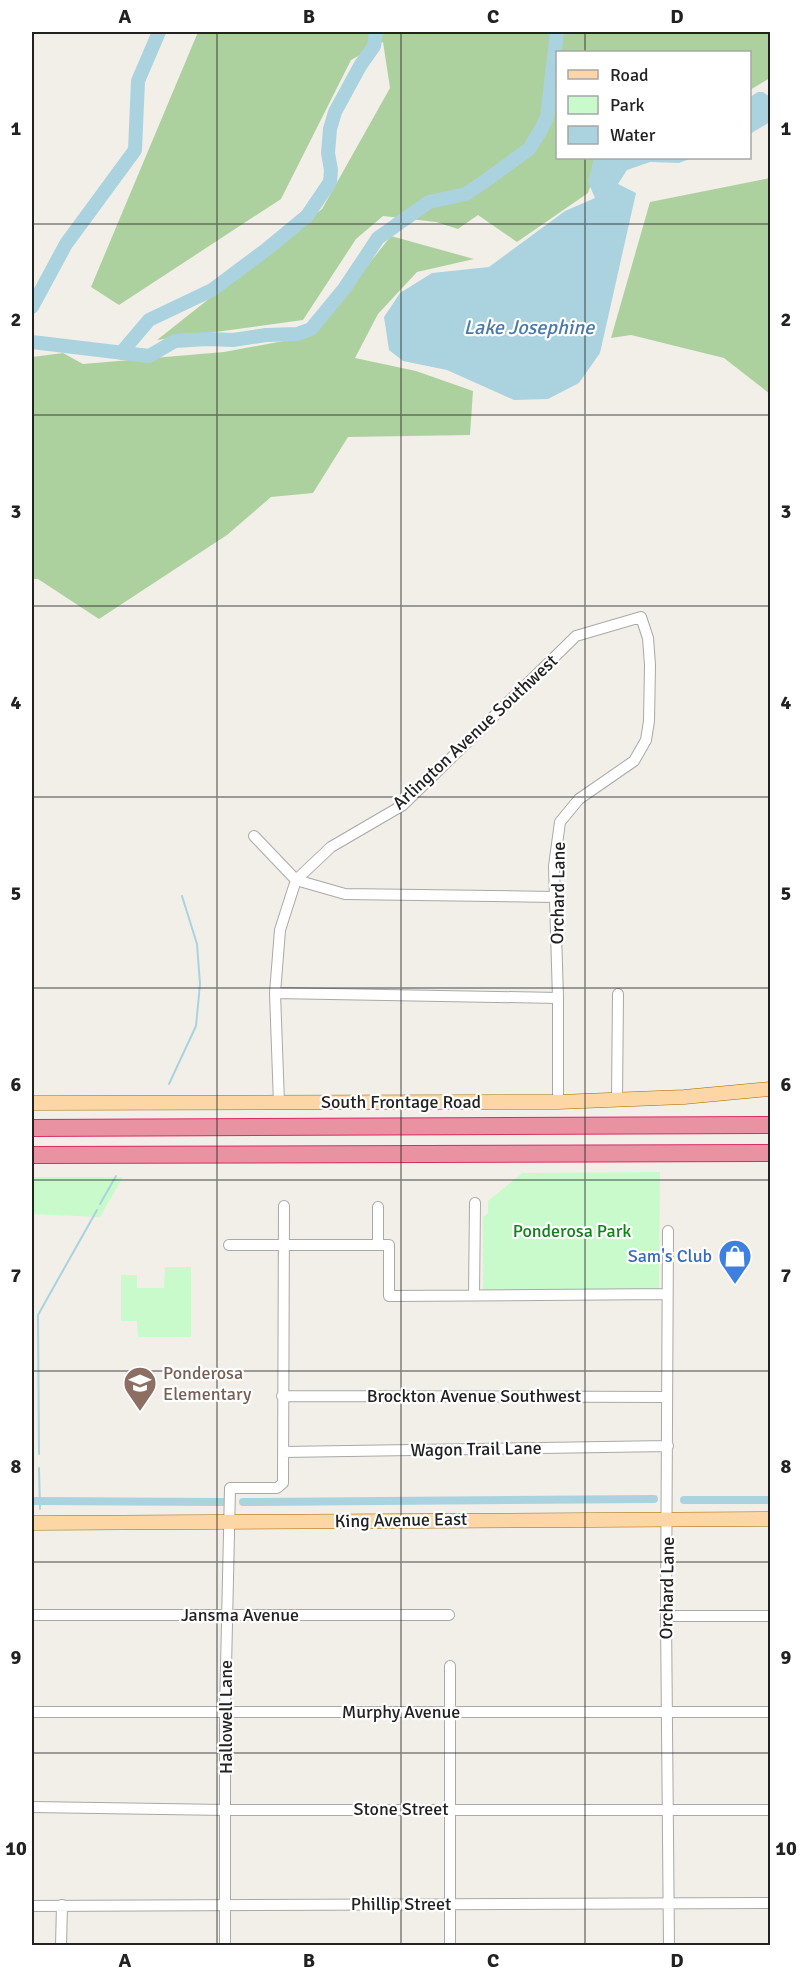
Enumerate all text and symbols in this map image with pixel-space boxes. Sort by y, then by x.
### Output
text: A [119,4,132,29]
text: B [303,4,315,29]
text: C [487,4,499,29]
text: D [670,4,684,29]
legend [556,51,751,159]
text: Road [610,64,649,86]
text: Park [610,94,645,116]
text: 1 [11,116,22,141]
text: 1 [781,116,792,141]
text: Water [610,124,656,146]
text: 2 [11,307,21,332]
text: 2 [781,307,791,332]
water label: Lake Josephine [464,315,595,340]
text: 3 [11,499,21,524]
text: 3 [781,499,791,524]
street label: Arlington Avenue Southwest [388,650,562,814]
text: 4 [11,690,22,715]
text: 4 [781,690,792,715]
street label: Orchard Lane [546,841,570,945]
text: 5 [11,881,21,906]
text: 5 [781,881,791,906]
text: 6 [11,1072,22,1097]
text: 6 [781,1072,792,1097]
street label: South Frontage Road [321,1091,481,1113]
park label: Ponderosa Park [513,1220,631,1242]
shop icon: Sam's Club [717,1238,753,1285]
place label: Sam's Club [628,1245,712,1267]
text: 7 [11,1263,22,1288]
text: 7 [781,1263,792,1288]
place label: Ponderosa Elementary [163,1362,252,1405]
school or university icon: Ponderosa Elementary [122,1365,158,1412]
street label: Brockton Avenue Southwest [367,1385,581,1407]
street label: Wagon Trail Lane [410,1437,542,1461]
text: 8 [11,1454,22,1479]
text: 8 [781,1454,792,1479]
street label: King Avenue East [335,1508,467,1532]
street label: Orchard Lane [655,1536,679,1640]
street label: Jansma Avenue [181,1604,299,1626]
text: 9 [11,1645,22,1670]
text: 9 [781,1645,792,1670]
street label: Hallowell Lane [215,1660,237,1774]
street label: Murphy Avenue [342,1701,460,1723]
street label: Stone Street [353,1798,449,1820]
text: 10 [5,1836,27,1861]
text: 10 [775,1836,797,1861]
street label: Phillip Street [351,1893,451,1915]
text: A [119,1948,132,1973]
text: B [303,1948,315,1973]
text: C [487,1948,499,1973]
text: D [670,1948,684,1973]

